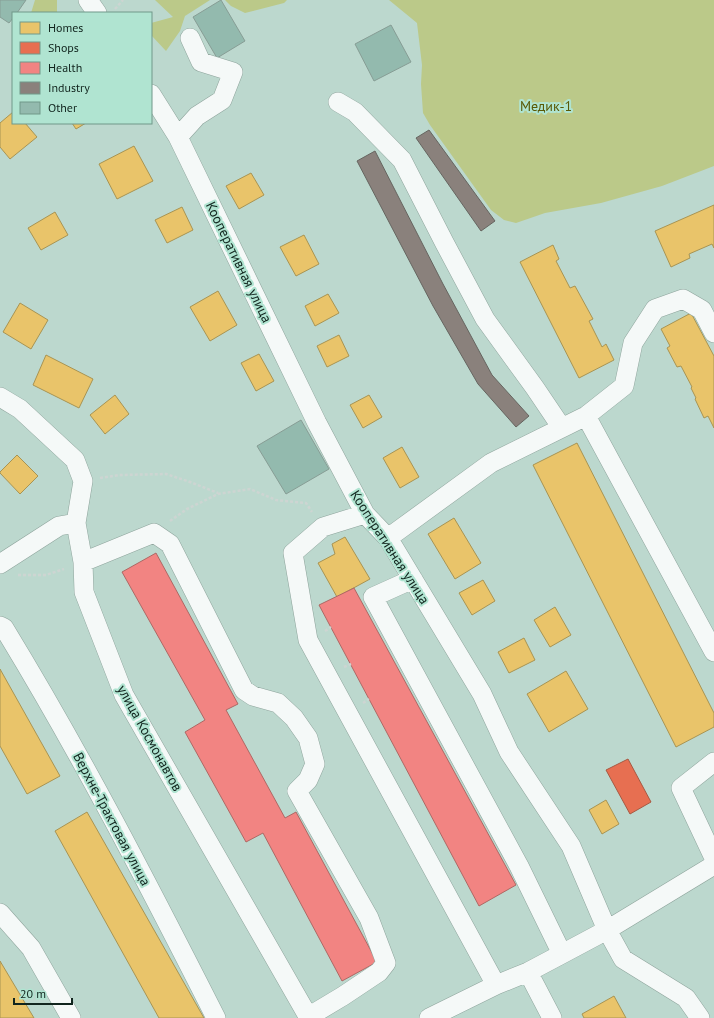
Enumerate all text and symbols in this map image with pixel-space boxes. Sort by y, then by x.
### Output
legend [12,12,152,124]
text: Homes [48,20,83,35]
text: Shops [48,40,79,55]
text: Health [48,60,82,75]
text: Industry [48,80,90,95]
park label: Медик-1 [520,97,572,115]
text: Other [48,100,77,115]
street label: Кооперативная улица [202,199,276,326]
street label: Кооперативная улица [346,487,434,608]
street label: улица Космонавтов [113,682,187,794]
street label: Верхне-Трактовая улица [69,749,155,889]
scale bar [14,980,72,1006]
text: 20 m [20,986,46,1001]

